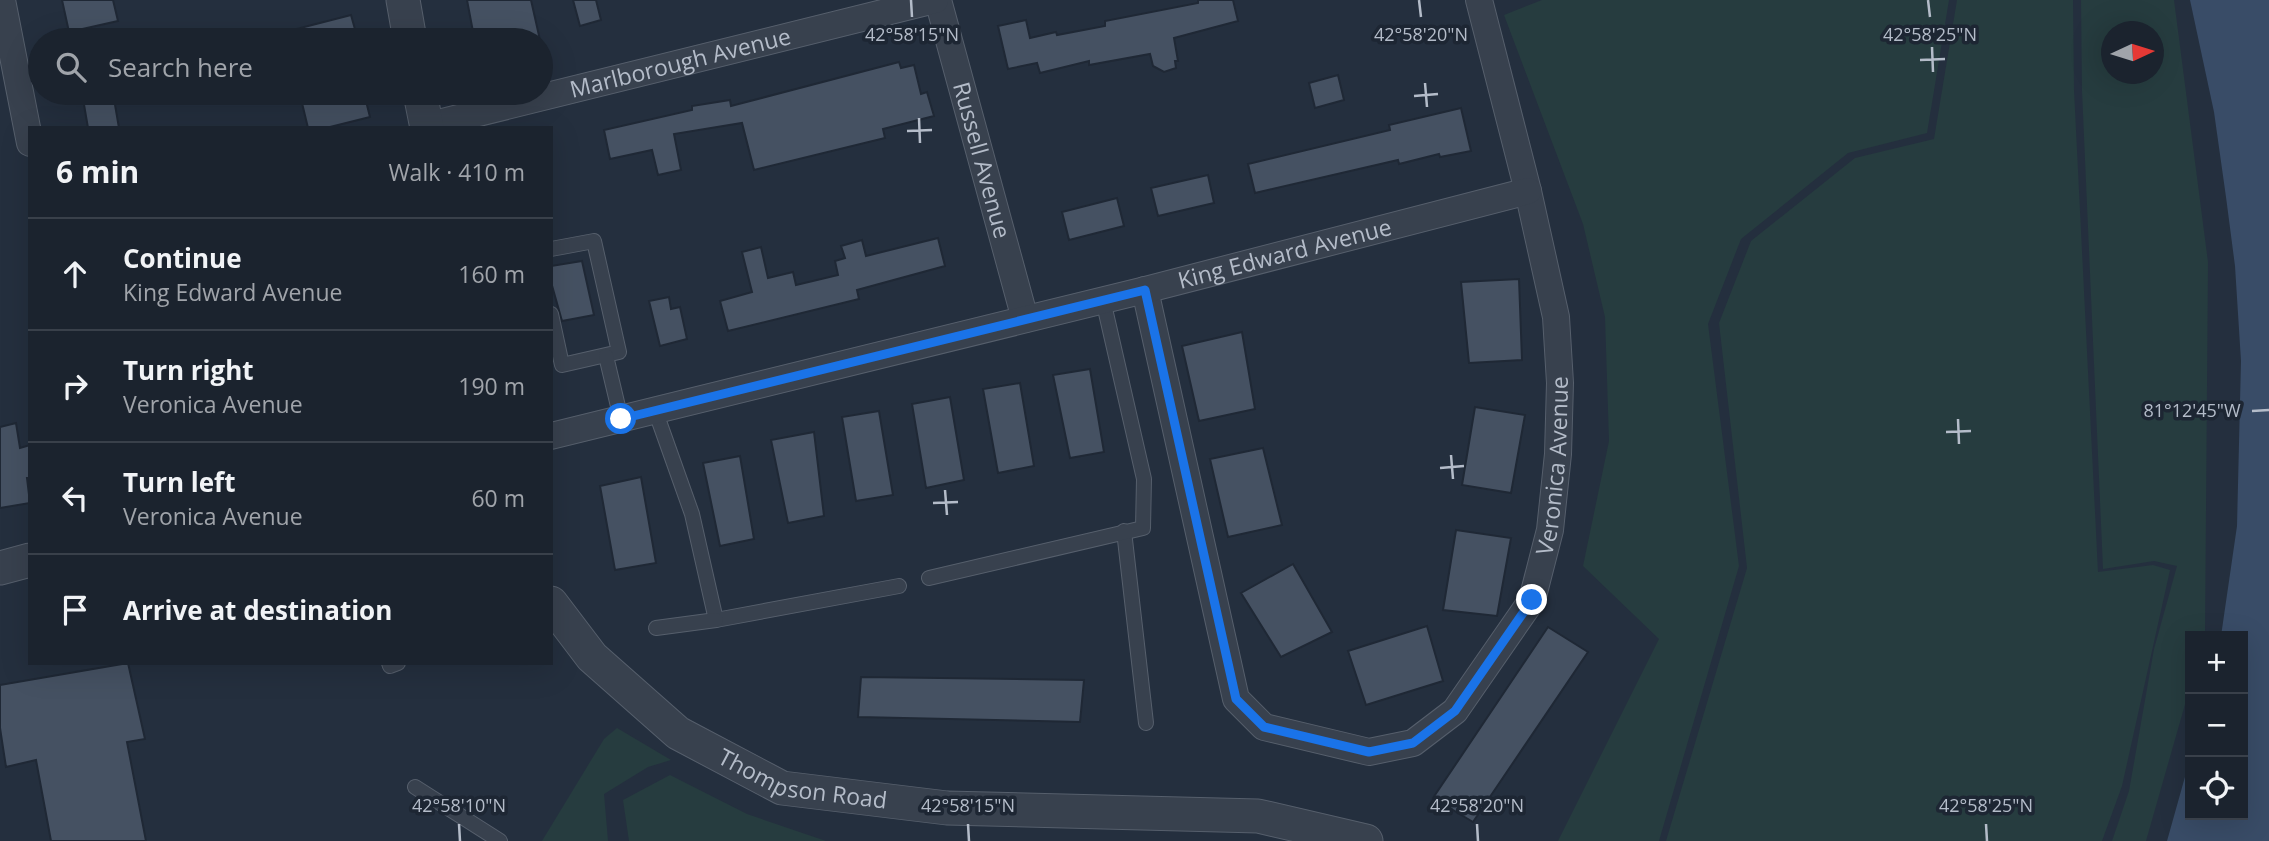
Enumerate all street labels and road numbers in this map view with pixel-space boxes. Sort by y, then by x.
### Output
street label: Marlborough Avenue [566,19,794,105]
street label: Russell Avenue [946,78,1019,242]
street label: King Edward Avenue [1174,210,1395,296]
street label: Veronica Avenue [1527,375,1575,558]
street label: Thompson Road [713,740,889,816]

